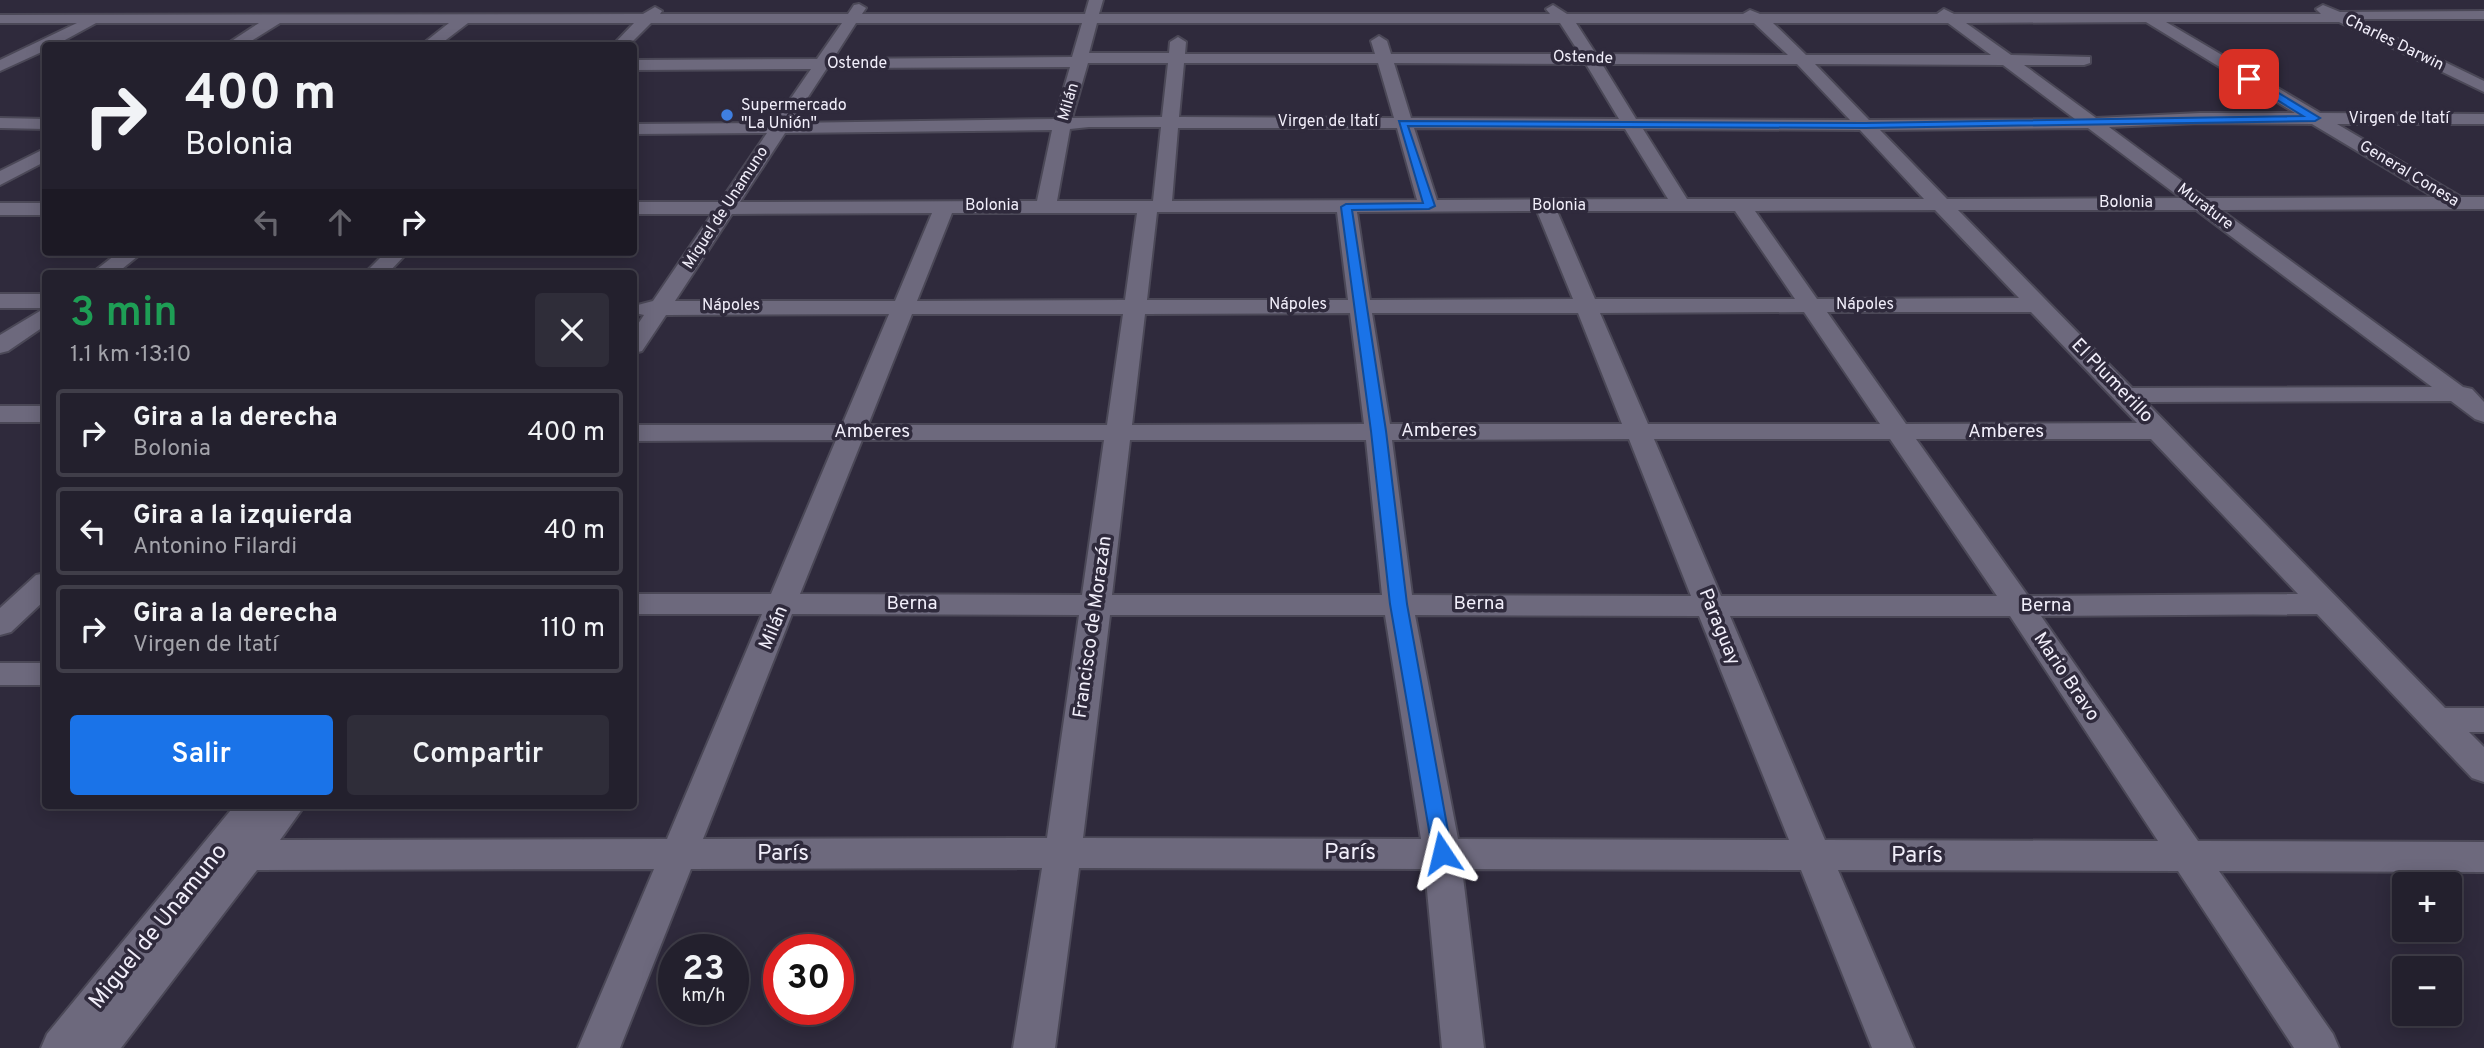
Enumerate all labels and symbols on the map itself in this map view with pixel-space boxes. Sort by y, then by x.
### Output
street label: Charles Darwin [2341,10,2447,76]
street label: Ostende [1553,47,1613,69]
pin [2219,49,2279,109]
street label: Ostende [827,54,887,74]
street label: Milán [1054,81,1084,123]
place label: Supermercado "La Unión" [741,96,847,134]
marker: Supermercado "La Unión" [719,107,735,123]
street label: Virgen de Itatí [2349,109,2451,129]
street label: Virgen de Itatí [1278,112,1380,132]
street label: General Conesa [2356,136,2462,212]
street label: Miguel de Unamuno [679,143,773,273]
street label: Murature [2173,179,2237,235]
street label: Bolonia [2099,193,2153,213]
street label: Bolonia [965,196,1019,216]
street label: Bolonia [1532,196,1586,216]
street label: Nápoles [1269,295,1327,315]
street label: Nápoles [1836,295,1894,315]
street label: Nápoles [702,296,760,316]
street label: El Plumerillo [2066,334,2158,428]
street label: Amberes [1401,419,1477,443]
street label: Amberes [834,420,910,444]
street label: Amberes [1968,420,2044,444]
street label: Francisco de Morazán [1068,534,1118,720]
street label: Paraguay [1693,585,1745,669]
street label: Berna [886,592,938,616]
street label: Berna [1453,592,1505,616]
street label: Berna [2020,594,2072,618]
street label: Milán [754,602,794,654]
street label: Mario Bravo [2028,628,2104,726]
position arrow [1405,816,1479,890]
street label: Miguel de Unamuno [83,838,235,1016]
street label: París [1324,839,1376,868]
street label: París [757,840,809,869]
street label: París [1891,842,1943,871]
speed limit sign: 30 [763,934,854,1025]

